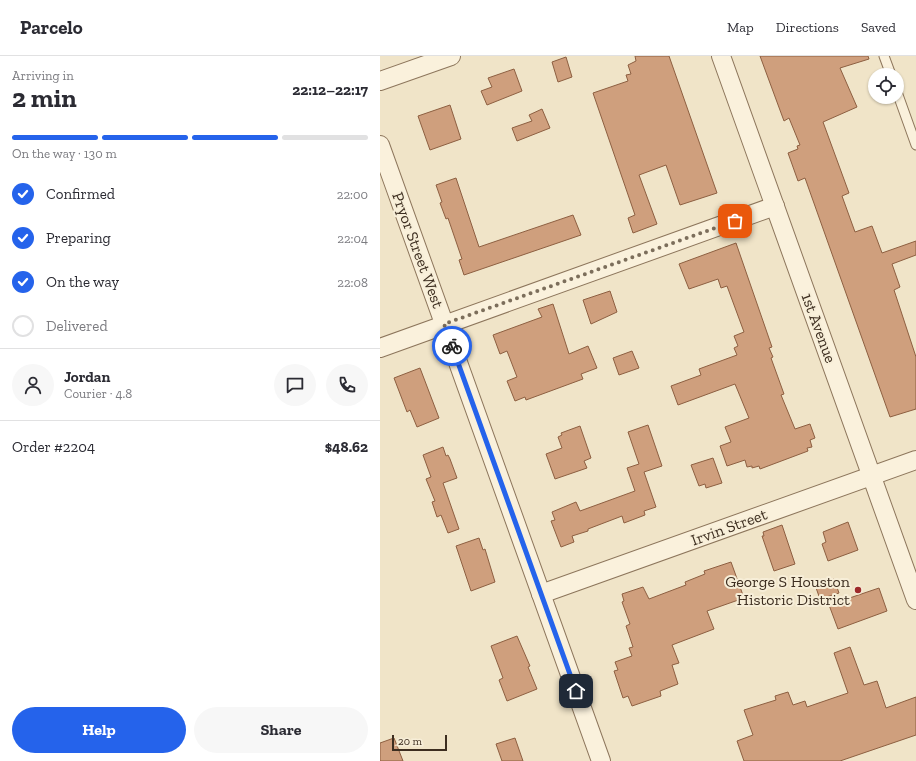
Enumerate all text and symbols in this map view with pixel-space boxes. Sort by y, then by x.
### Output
text: Parcelo [20,16,83,39]
text: Map [727,19,754,36]
text: Directions [776,19,839,36]
text: Saved [861,19,896,36]
text: Arriving in [12,68,74,83]
map controls [868,68,904,104]
button: locate [868,68,904,104]
text: 22:12–22:17 [292,81,368,99]
text: 2 min [12,82,77,114]
text: On the way · 130 m [12,146,117,161]
icon: check [12,183,34,205]
text: Confirmed [46,185,115,203]
text: 22:00 [337,187,368,202]
street label: Pryor Street West [388,189,448,311]
pin [718,204,752,238]
icon: bag [724,210,746,232]
icon: check [12,227,34,249]
text: Preparing [46,229,111,247]
text: 22:04 [337,231,368,246]
icon: check [12,271,34,293]
text: On the way [46,273,119,291]
text: 22:08 [337,275,368,290]
street label: 1st Avenue [798,290,840,366]
text: Delivered [46,317,108,335]
courier [432,326,472,366]
icon: bike [441,335,463,357]
button: person [12,364,54,406]
button: chat [274,364,316,406]
button: phone [326,364,368,406]
text: Jordan [64,368,110,386]
text: Courier · 4.8 [64,386,132,401]
text: Order #2204 [12,438,95,456]
text: $48.62 [325,438,368,456]
street label: Irvin Street [688,504,770,550]
place label: George S Houston Historic District [725,572,851,609]
marker: George S Houston Historic District [853,585,863,595]
pin [559,674,593,708]
icon: home [565,680,587,702]
button: Help [12,707,186,753]
button: Share [194,707,368,753]
scale bar [392,733,447,752]
text: 20 m [398,735,422,748]

